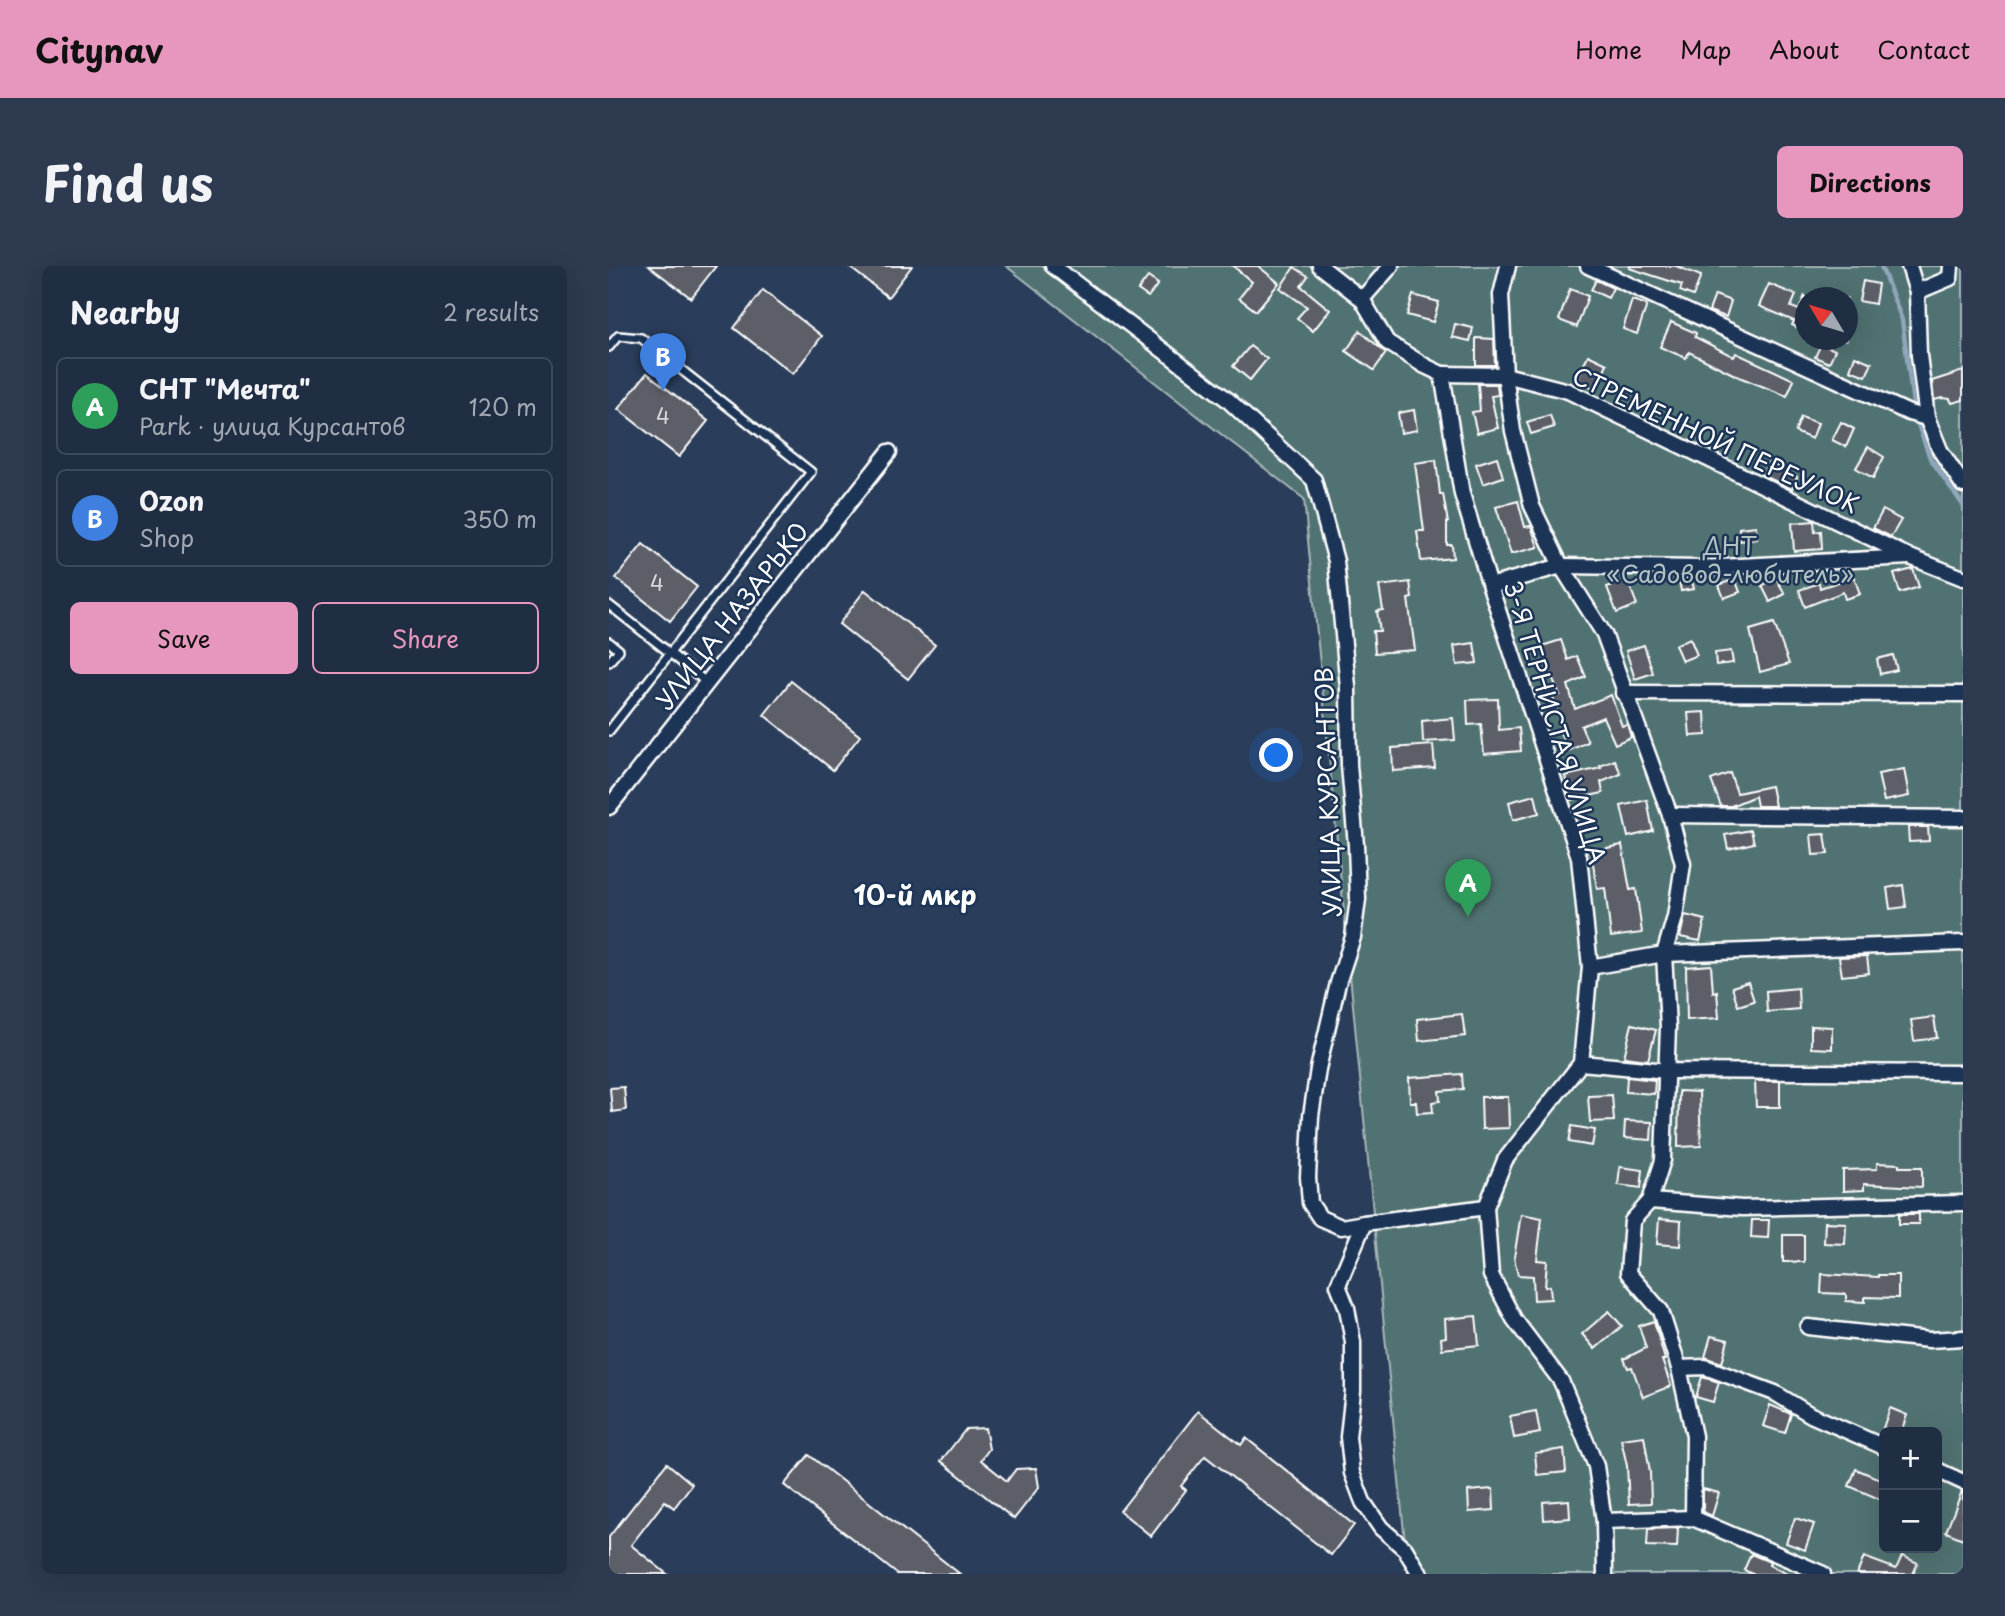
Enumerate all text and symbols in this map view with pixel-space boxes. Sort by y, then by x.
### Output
text: Citynav [35,24,163,74]
text: Home [1575,31,1642,67]
text: Map [1680,31,1731,67]
text: About [1769,31,1839,67]
text: Contact [1877,31,1970,67]
text: Find us [42,145,213,219]
button: Directions [1777,146,1963,218]
north arrow [1795,287,1858,350]
text: Nearby [70,289,180,334]
text: 2 results [443,294,539,329]
pin: B [640,333,686,391]
street label: СТРЕМЕННОЙ ПЕРЕУЛОК [1567,357,1865,521]
text: СНТ "Мечта" [139,369,311,408]
text: A [86,389,104,424]
text: 120 m [469,389,537,424]
house number: 4 [656,399,670,431]
text: Park · улица Курсантов [139,408,405,443]
text: Ozon [139,481,204,520]
text: B [87,501,103,536]
text: 350 m [462,501,537,536]
street label: УЛИЦА НАЗАРЬКО [646,513,816,717]
text: Shop [139,520,194,555]
park label: ДНТ «Садовод-любитель» [1606,527,1854,591]
house number: 4 [650,566,664,598]
street label: 3-Я ТЕРНИСТАЯ УЛИЦА [1496,576,1616,868]
button: Save [70,602,298,674]
button: Share [312,602,539,674]
street label: УЛИЦА КУРСАНТОВ [1305,667,1349,917]
your location [1259,738,1293,772]
pin: A [1445,859,1491,917]
district label: 10-й мкр [853,875,977,914]
map controls [1879,1427,1942,1553]
button: + [1879,1427,1942,1490]
button: − [1879,1490,1942,1553]

